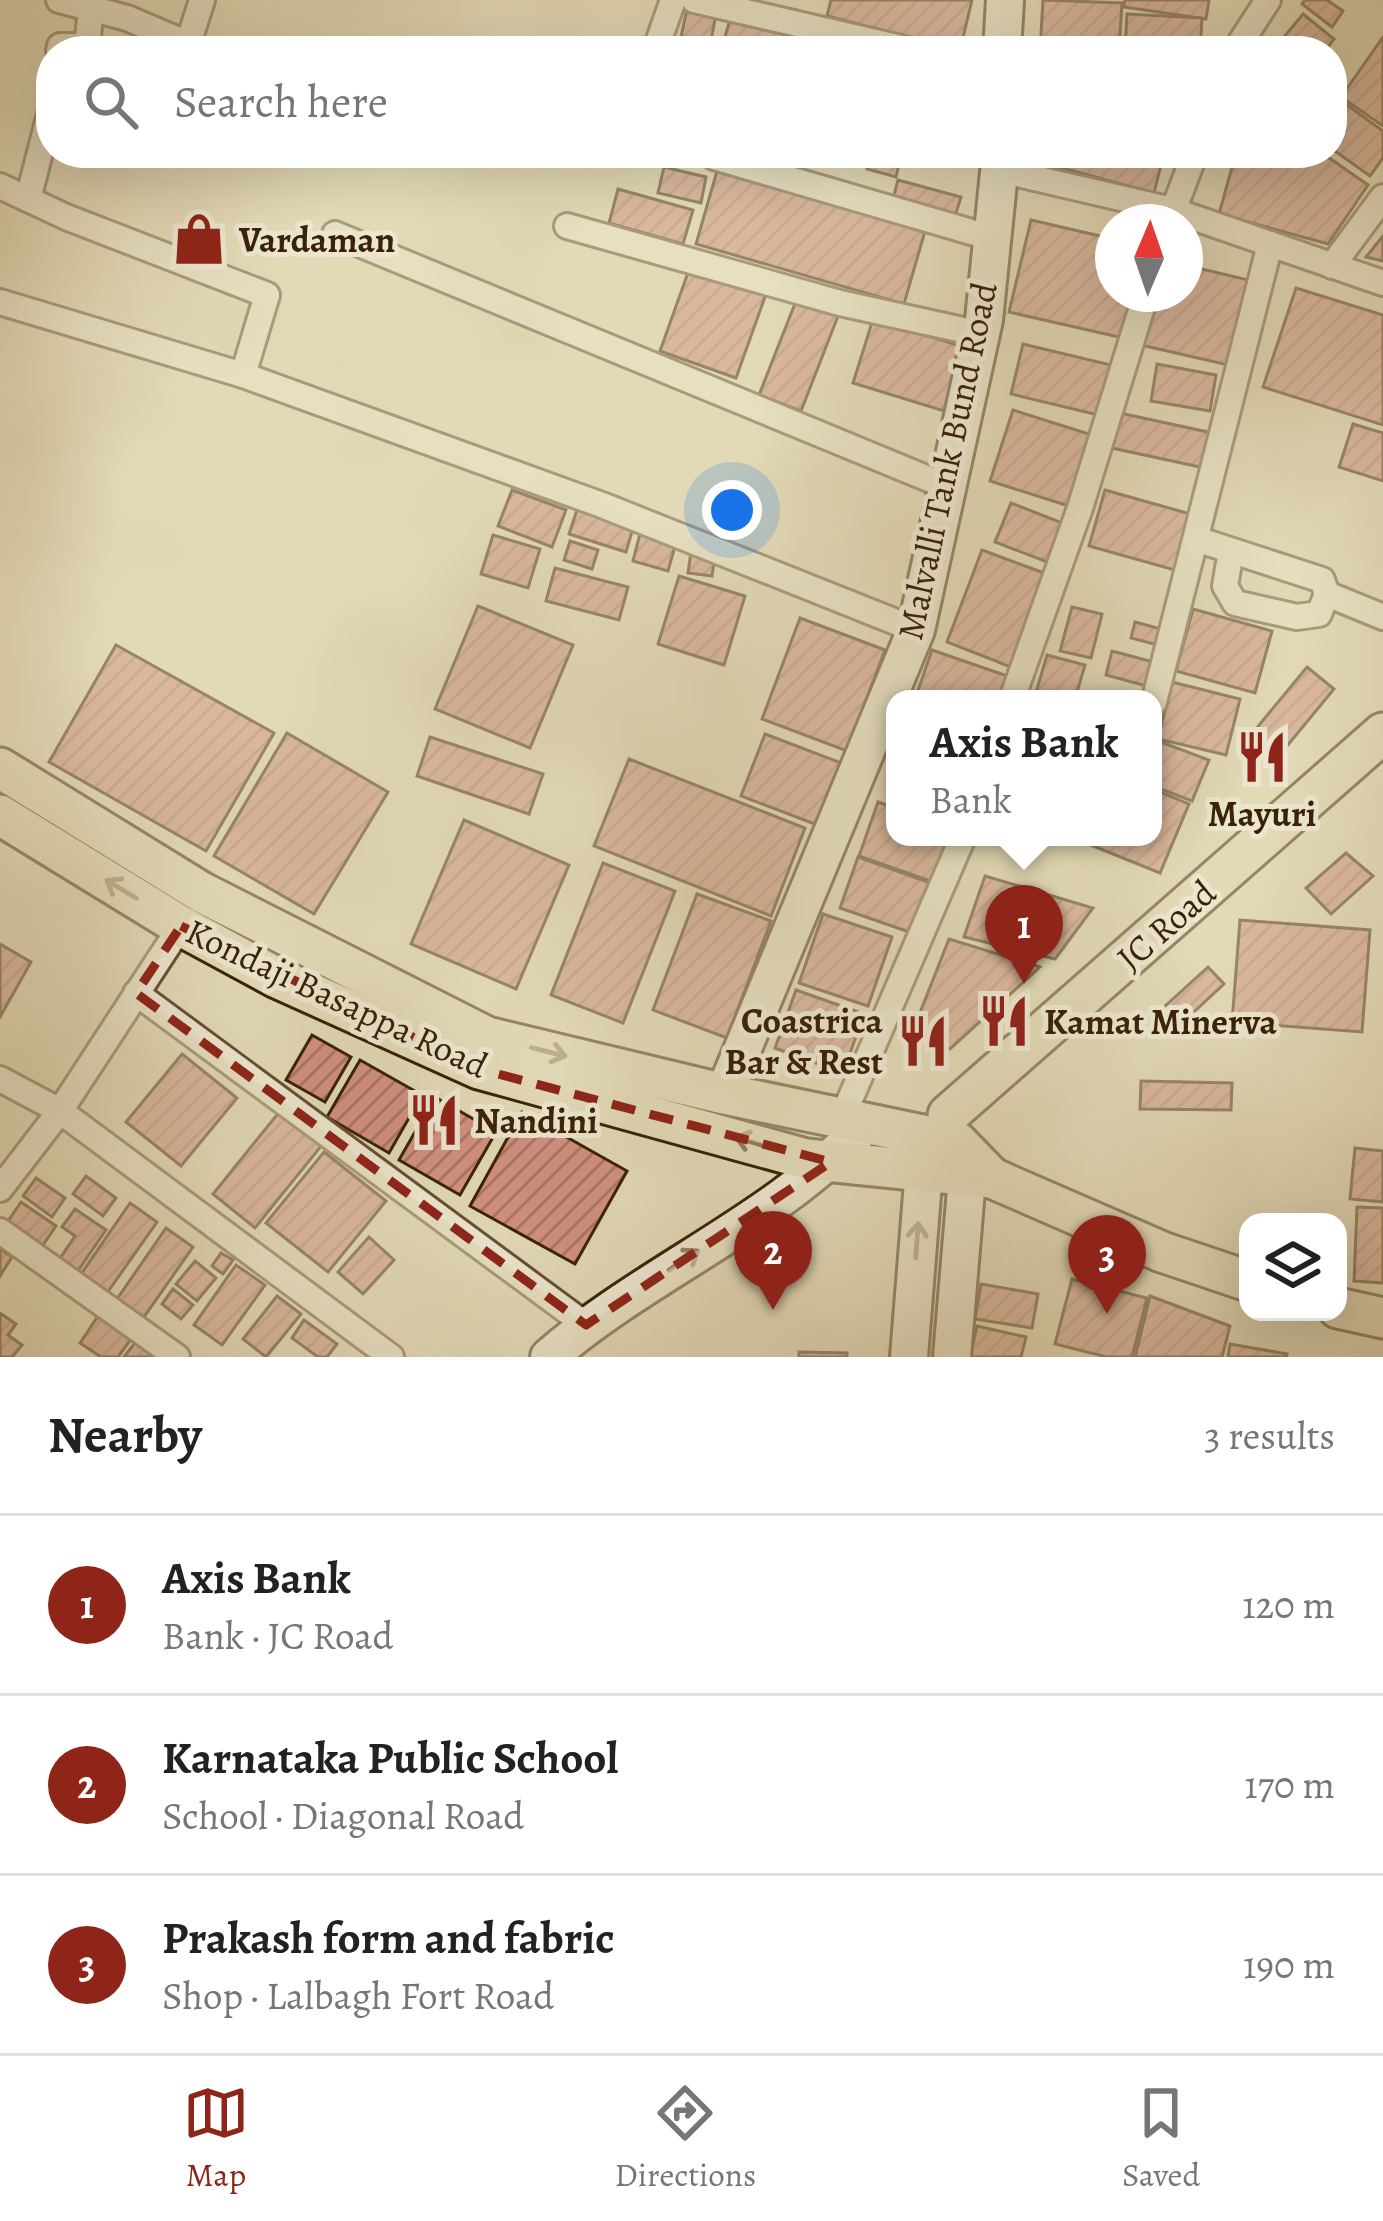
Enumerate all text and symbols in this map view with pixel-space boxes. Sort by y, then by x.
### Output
search box [36,36,1347,168]
icon: search [78,69,144,135]
text: Search here [174,71,388,133]
north arrow [1095,204,1203,312]
shop icon: Vardaman [170,210,228,268]
place label: Vardaman [238,215,395,264]
street label: Malvalli Tank Bund Road [885,277,1009,644]
your location [702,480,762,540]
popup [886,690,1162,846]
text: Axis Bank [930,711,1118,773]
restaurant icon: Mayuri [1233,728,1291,786]
text: Bank [930,773,1012,826]
place label: Mayuri [1208,789,1316,838]
street label: JC Road [1106,868,1226,982]
one-way arrow [105,877,139,901]
pin: 1 [985,885,1063,984]
street label: Kondaji Basappa Road [178,906,497,1090]
restaurant icon: Kamat Minerva [975,992,1033,1050]
place label: Coastrica Bar & Rest [725,996,884,1086]
place label: Kamat Minerva [1044,997,1277,1046]
restaurant icon: Coastrica Bar & Rest [894,1012,952,1070]
one-way arrow [530,1042,568,1064]
restaurant icon: Nandini [405,1091,463,1149]
place label: Nandini [474,1096,598,1145]
one-way arrow [734,1130,772,1152]
pin: 2 [734,1211,812,1310]
map controls [1239,1213,1347,1321]
button: layers [1239,1213,1347,1321]
pin: 3 [1068,1215,1146,1314]
one-way arrow [905,1221,928,1260]
one-way arrow [666,1248,700,1273]
text: Nearby [48,1400,202,1470]
text: 3 results [1204,1409,1335,1462]
text: Axis Bank [162,1547,351,1609]
text: 1 [80,1578,94,1631]
text: 120 m [1242,1578,1335,1631]
text: Bank · JC Road [162,1609,393,1662]
text: Karnataka Public School [162,1727,618,1789]
text: 2 [78,1758,96,1811]
text: 170 m [1244,1758,1335,1811]
text: School · Diagonal Road [162,1789,524,1842]
text: Prakash form and fabric [162,1907,615,1969]
text: 3 [79,1938,95,1991]
text: 190 m [1243,1938,1335,1991]
text: Shop · Lalbagh Fort Road [162,1969,554,2022]
tab: Map [183,2080,249,2197]
tab: Directions [615,2080,756,2197]
tab: Saved [1122,2080,1200,2197]

